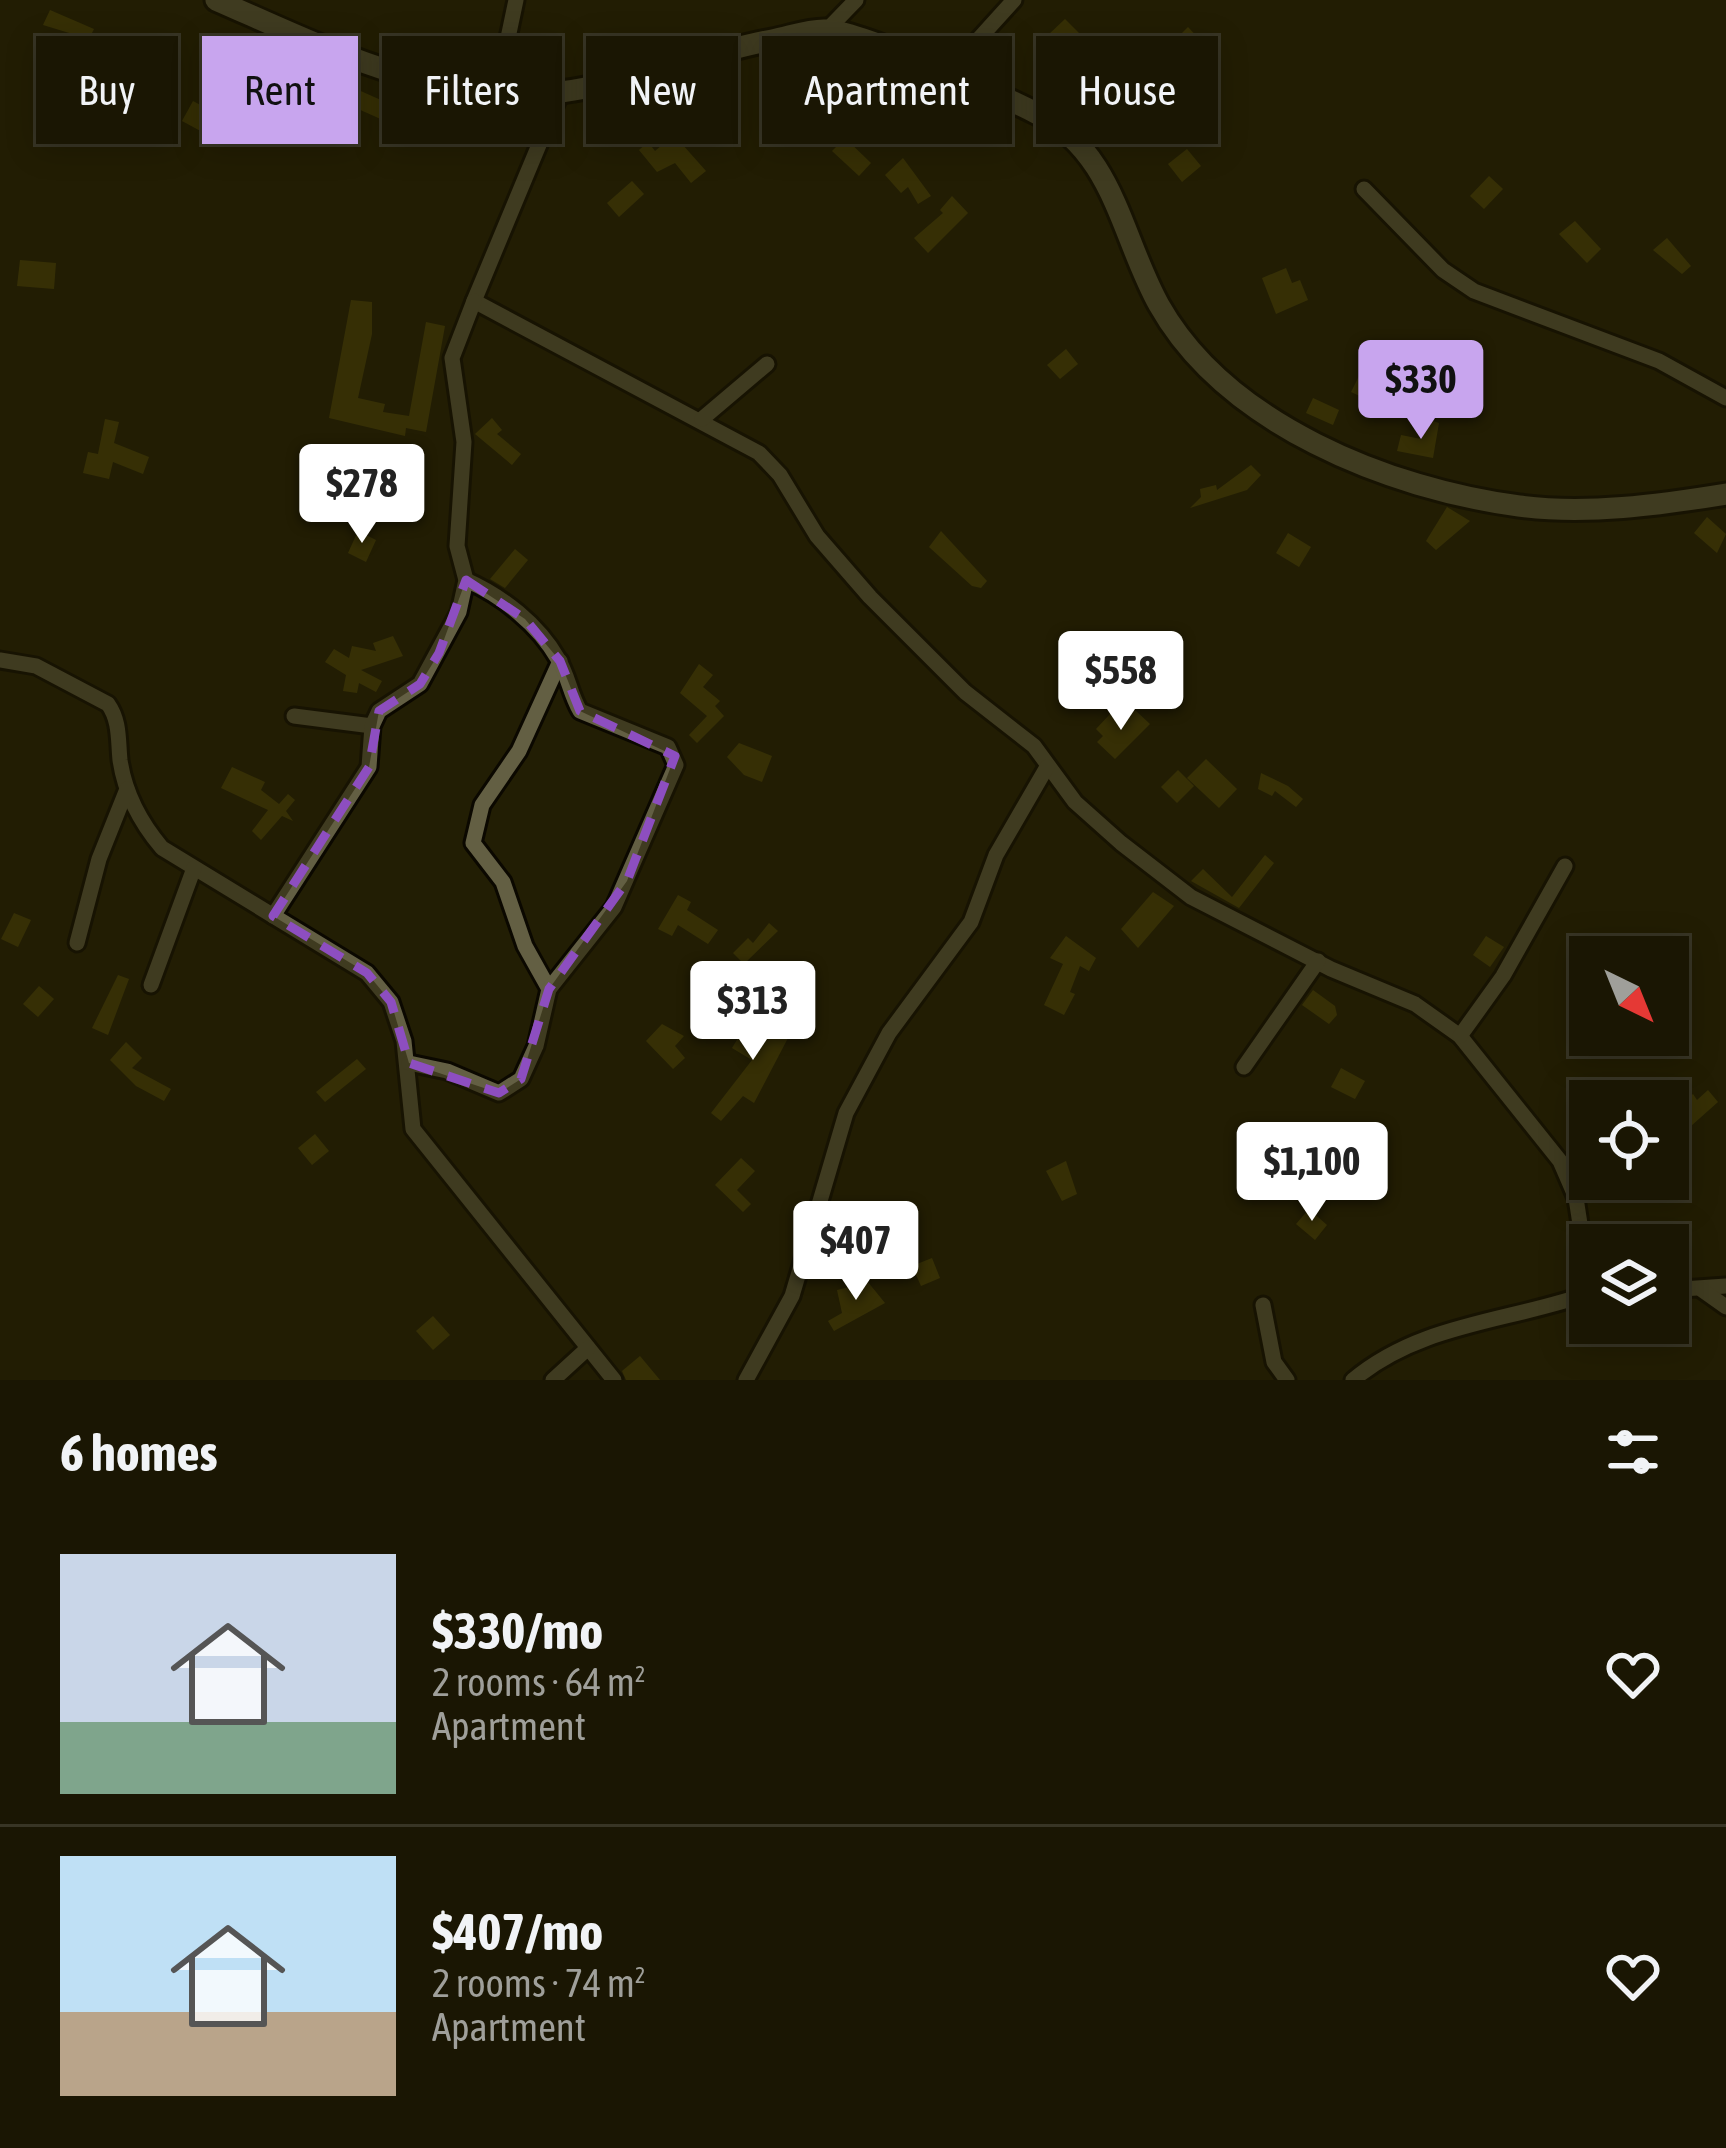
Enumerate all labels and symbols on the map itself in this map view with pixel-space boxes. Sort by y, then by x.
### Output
pin: $330 [1350,340,1492,442]
pin: $278 [291,444,433,546]
pin: $558 [1050,631,1192,733]
north arrow [1569,936,1689,1056]
pin: $313 [682,961,824,1063]
pin: $1,100 [1214,1122,1410,1224]
pin: $407 [785,1201,927,1303]

